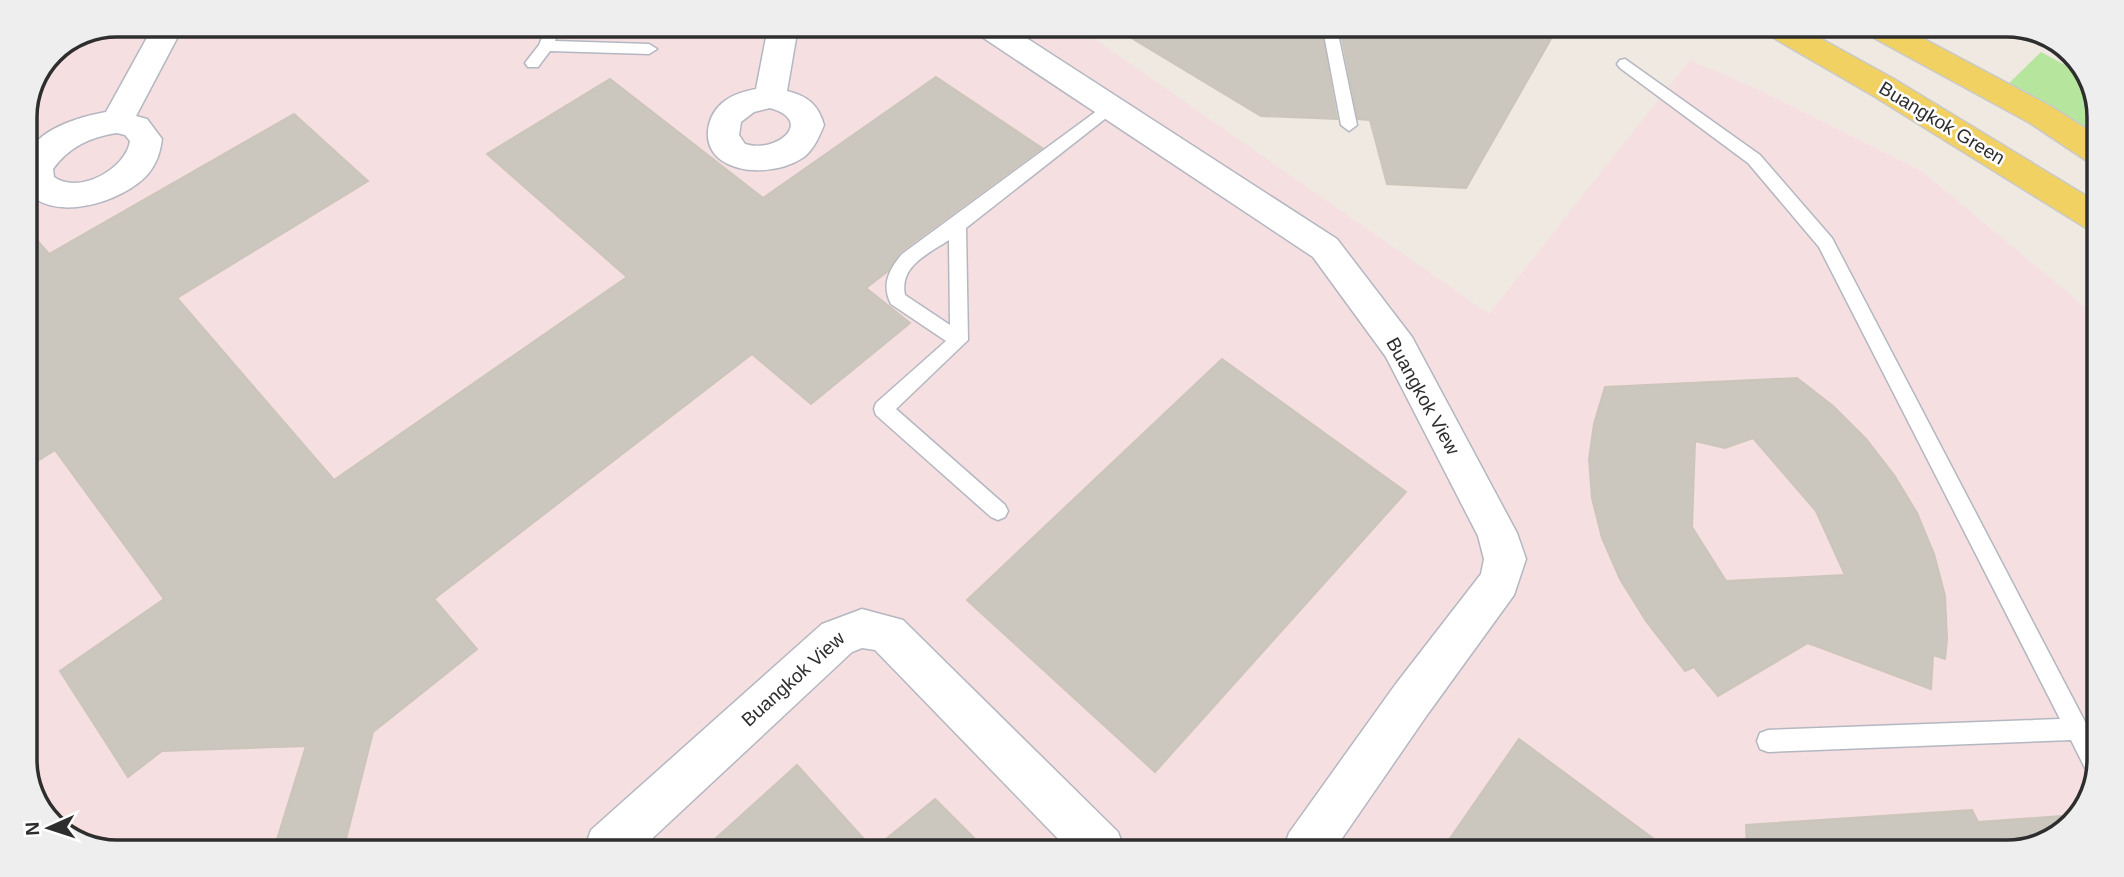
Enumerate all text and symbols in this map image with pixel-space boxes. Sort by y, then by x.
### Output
street label: Buangkok Green [1875,77,2009,169]
street label: Buangkok View [1382,334,1464,458]
street label: Buangkok View [737,627,849,731]
north arrow [14,793,84,863]
text: N [22,821,43,836]

